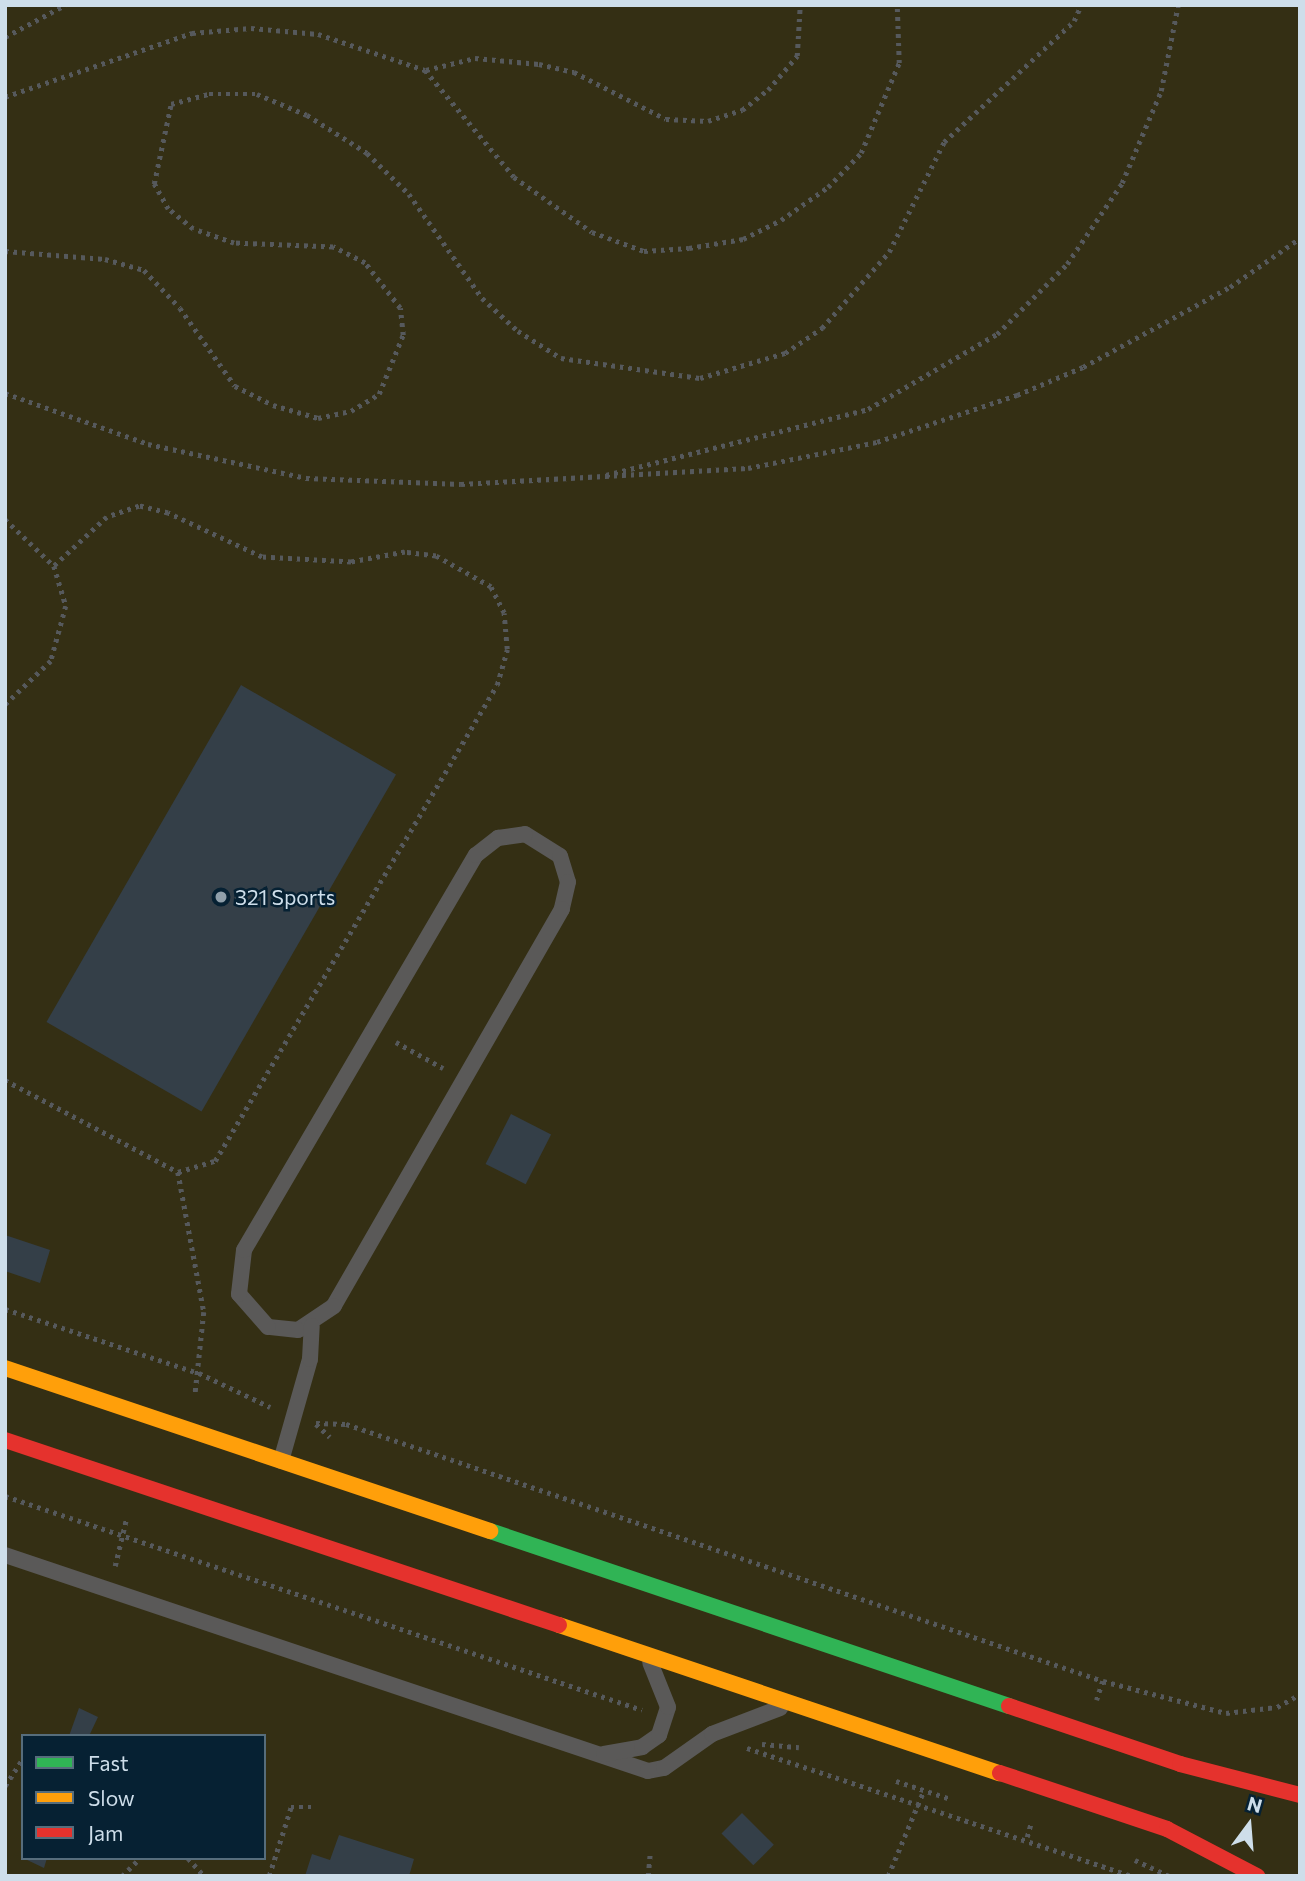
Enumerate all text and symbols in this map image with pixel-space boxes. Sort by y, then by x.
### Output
place label: 321 Sports [235,884,335,910]
marker: 321 Sports [213,889,229,905]
legend [21,1734,266,1860]
text: Fast [88,1750,129,1775]
text: Slow [88,1785,135,1810]
north arrow [1214,1790,1284,1860]
text: N [1245,1791,1265,1817]
text: Jam [88,1820,123,1845]

